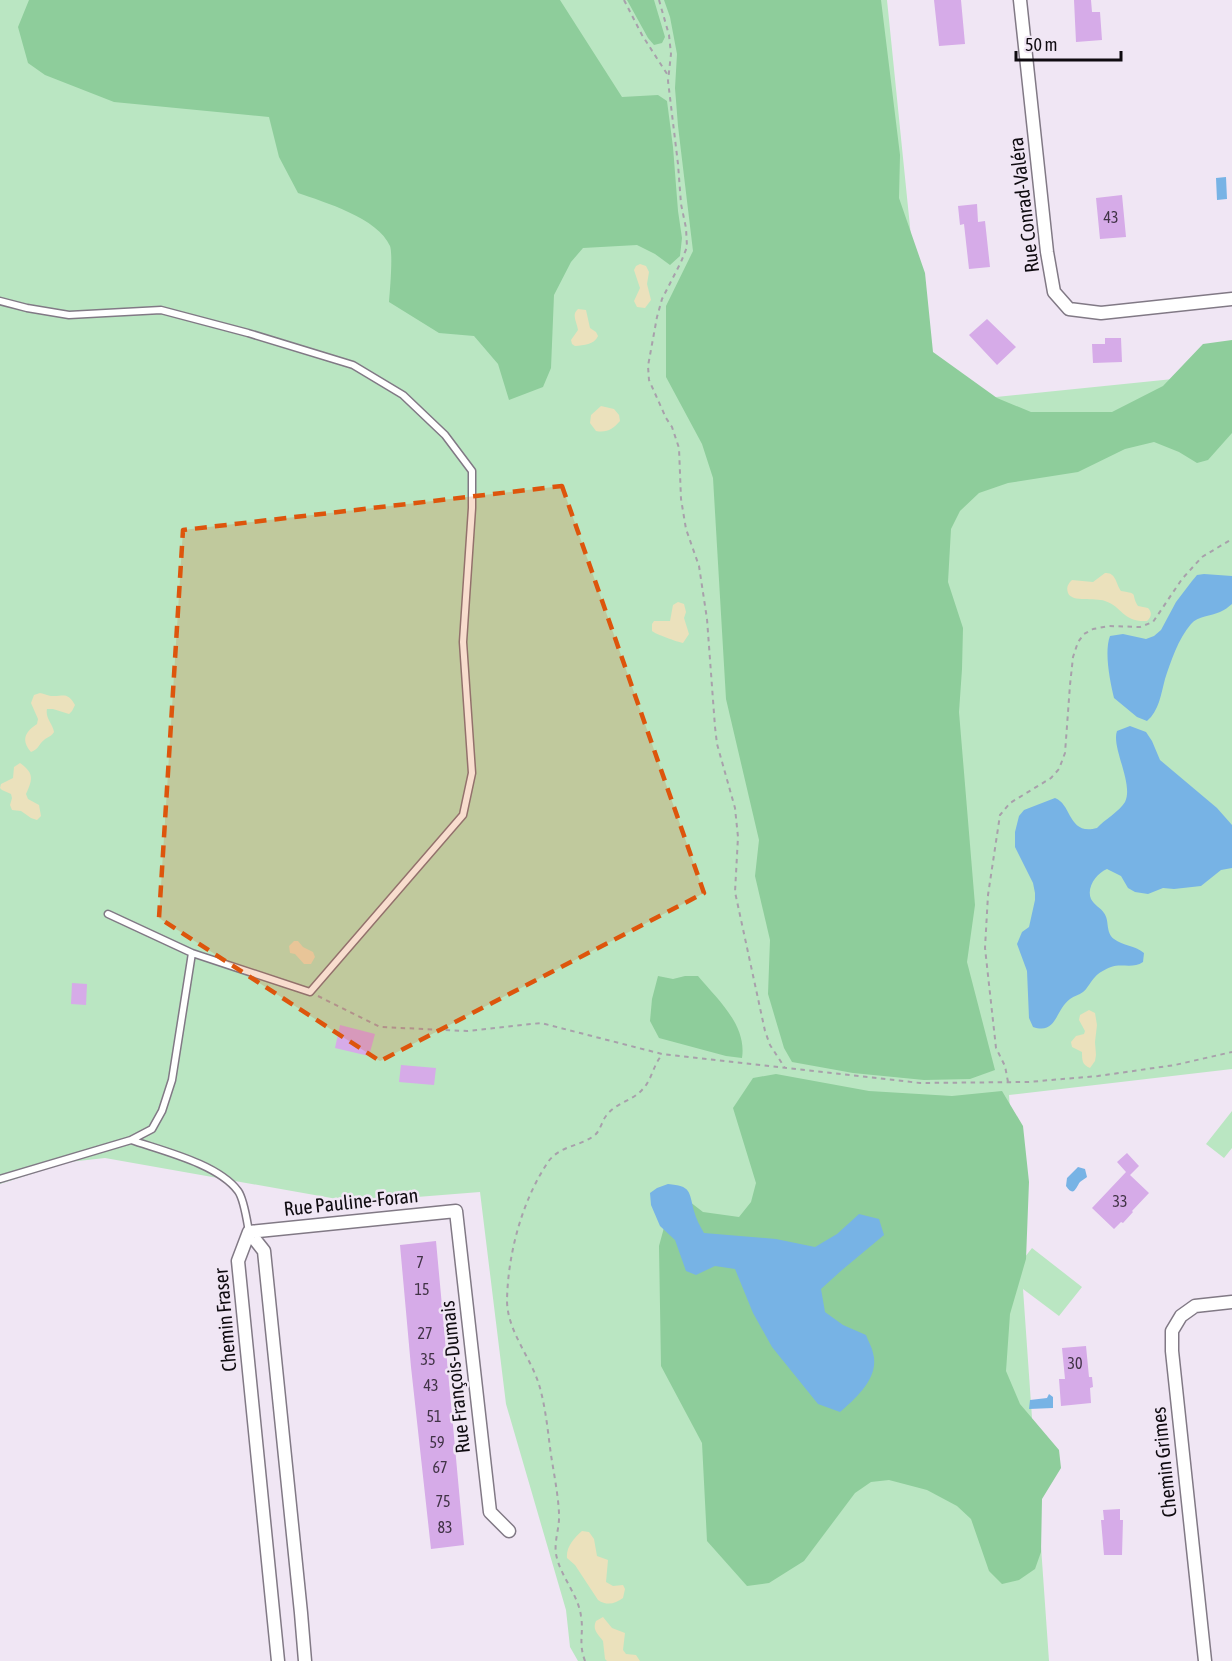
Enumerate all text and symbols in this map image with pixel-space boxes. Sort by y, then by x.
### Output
scale bar [1016,24,1121,62]
text: 50 m [1025,34,1057,55]
street label: Rue Conrad-Valéra [1004,136,1043,274]
house number: 43 [1103,208,1119,226]
street label: Rue Pauline-Foran [283,1183,419,1220]
house number: 33 [1112,1192,1128,1210]
house number: 7 [416,1253,424,1271]
street label: Chemin Fraser [208,1266,240,1373]
house number: 15 [414,1280,430,1298]
street label: Rue François-Dumais [435,1300,474,1454]
house number: 27 [417,1324,433,1342]
house number: 35 [420,1350,436,1368]
house number: 30 [1067,1354,1083,1372]
house number: 43 [423,1376,439,1394]
street label: Chemin Grimes [1146,1406,1181,1518]
house number: 51 [426,1407,442,1425]
house number: 59 [429,1433,445,1451]
house number: 67 [432,1458,448,1476]
house number: 75 [435,1492,451,1510]
house number: 83 [437,1518,453,1536]

